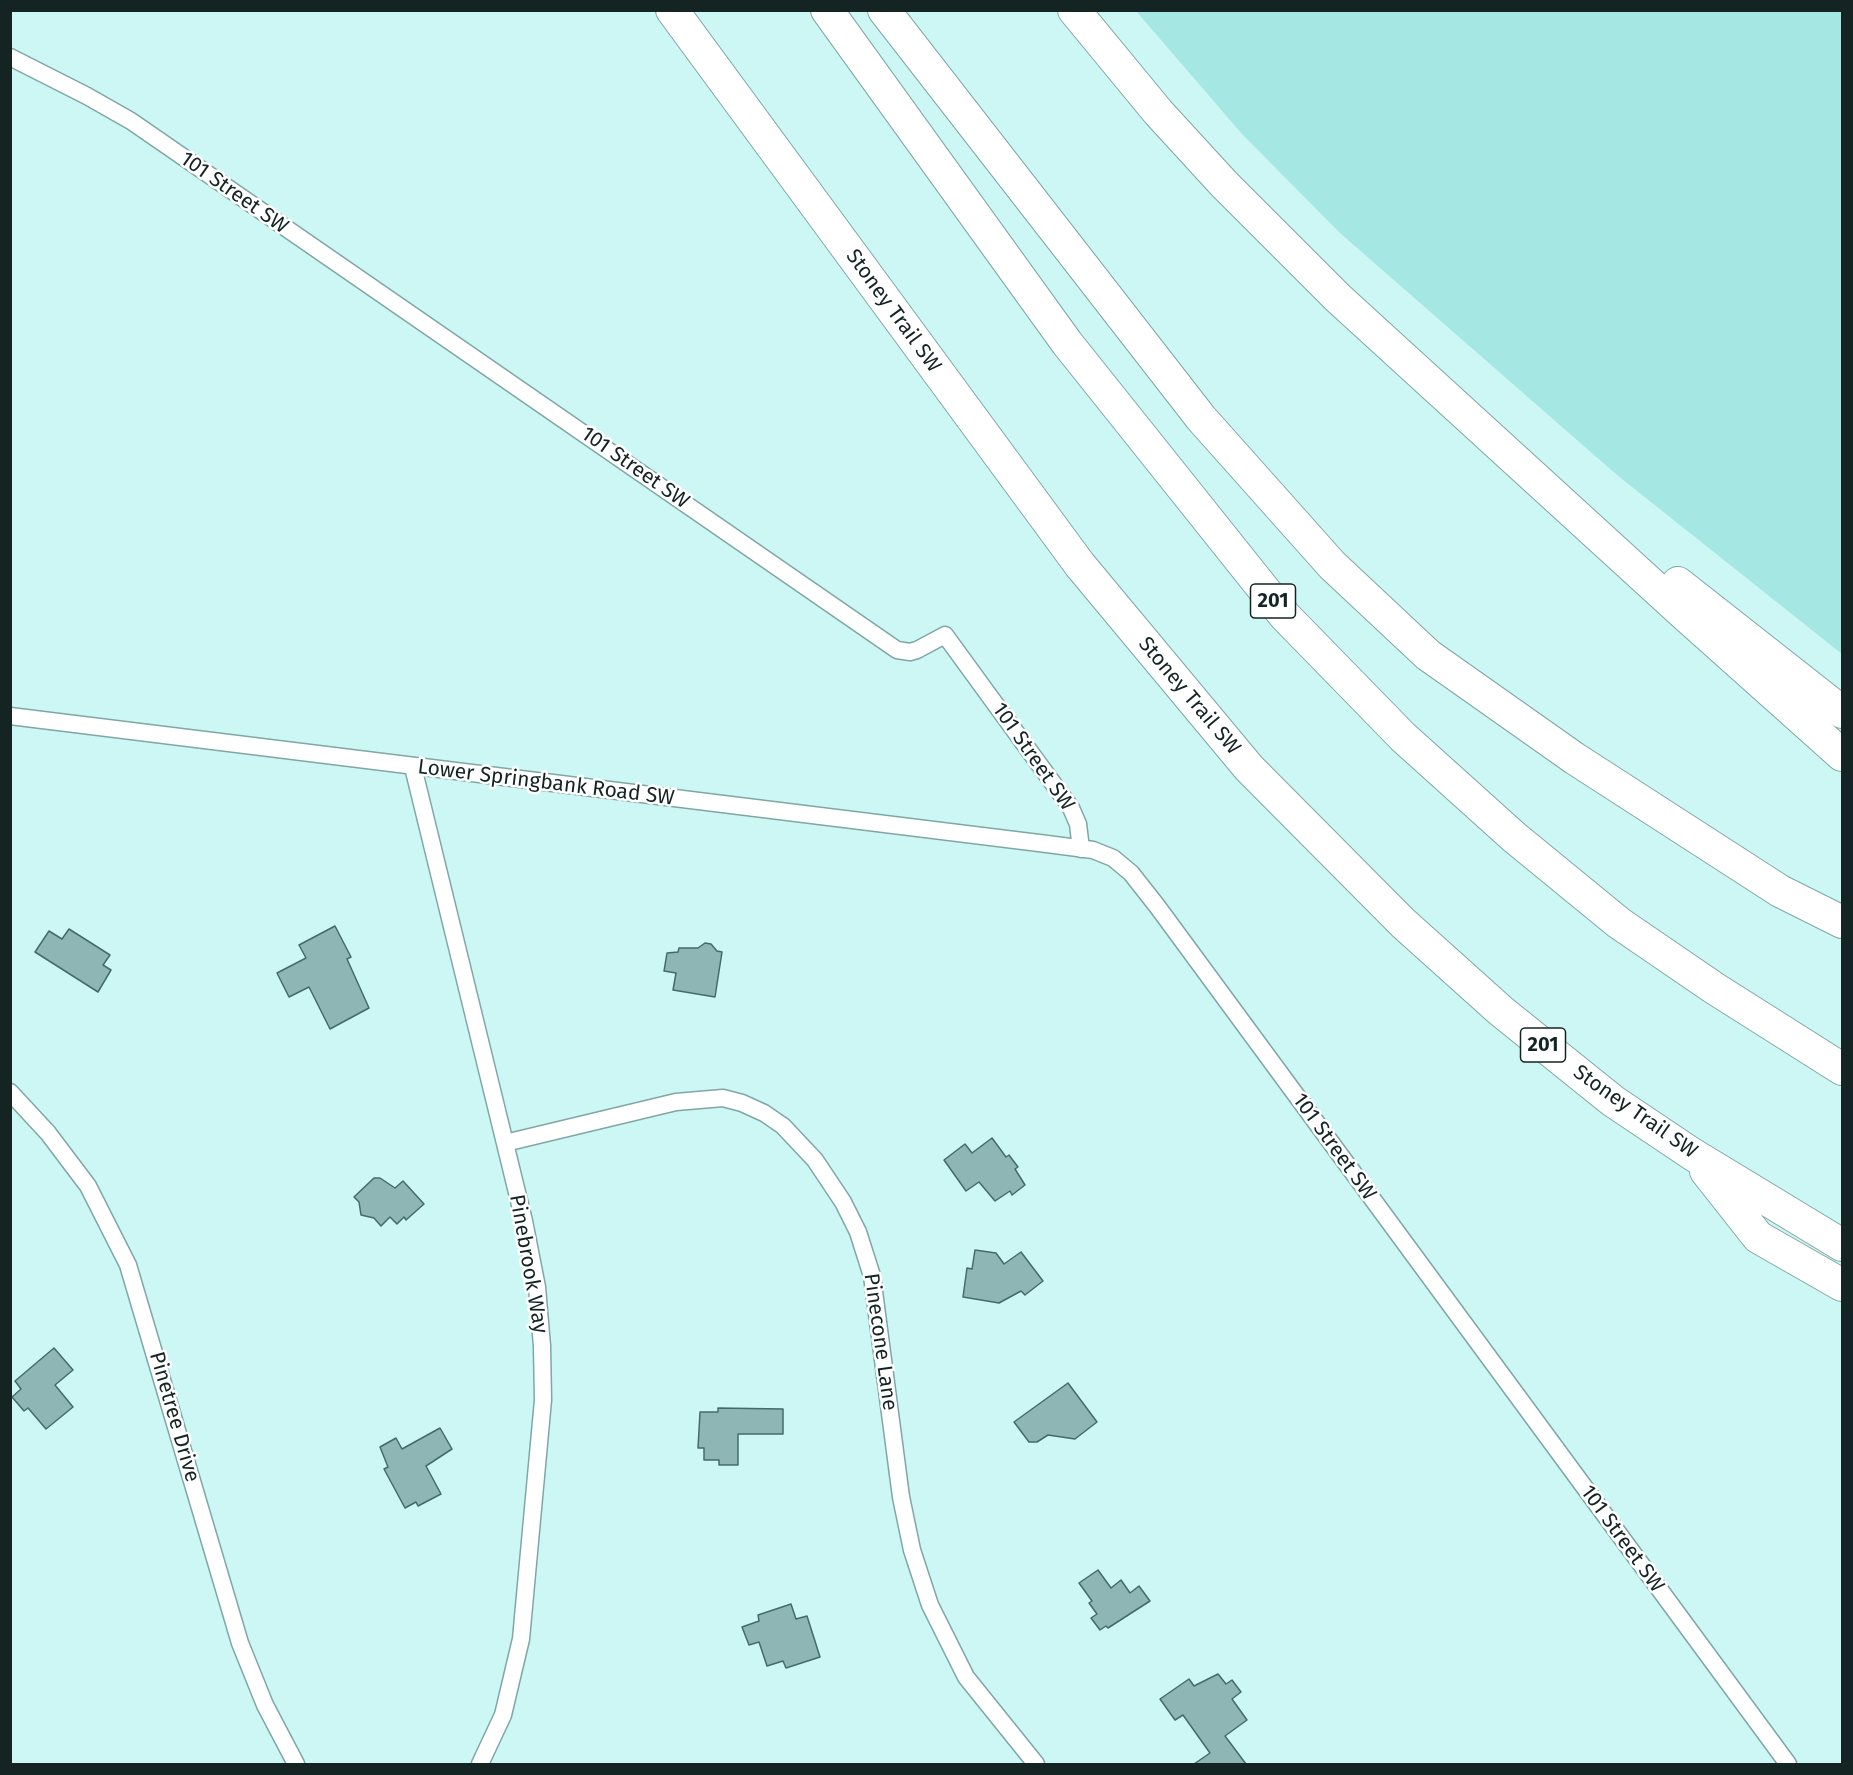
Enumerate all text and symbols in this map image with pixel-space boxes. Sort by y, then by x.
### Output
street label: 101 Street SW [175,147,293,239]
street label: Stoney Trail SW [840,245,946,377]
street label: 101 Street SW [576,422,694,514]
road number: 201 [1250,584,1296,618]
street label: Stoney Trail SW [1132,632,1246,760]
street label: 101 Street SW [987,698,1079,816]
street label: Lower Springbank Road SW [416,755,676,811]
road number: 201 [1520,1028,1566,1062]
street label: Stoney Trail SW [1568,1060,1702,1164]
street label: 101 Street SW [1287,1089,1381,1205]
street label: Pinebrook Way [503,1192,553,1336]
street label: Pinecone Lane [858,1272,902,1412]
street label: Pinetree Drive [143,1349,205,1485]
street label: 101 Street SW [1575,1481,1669,1597]

